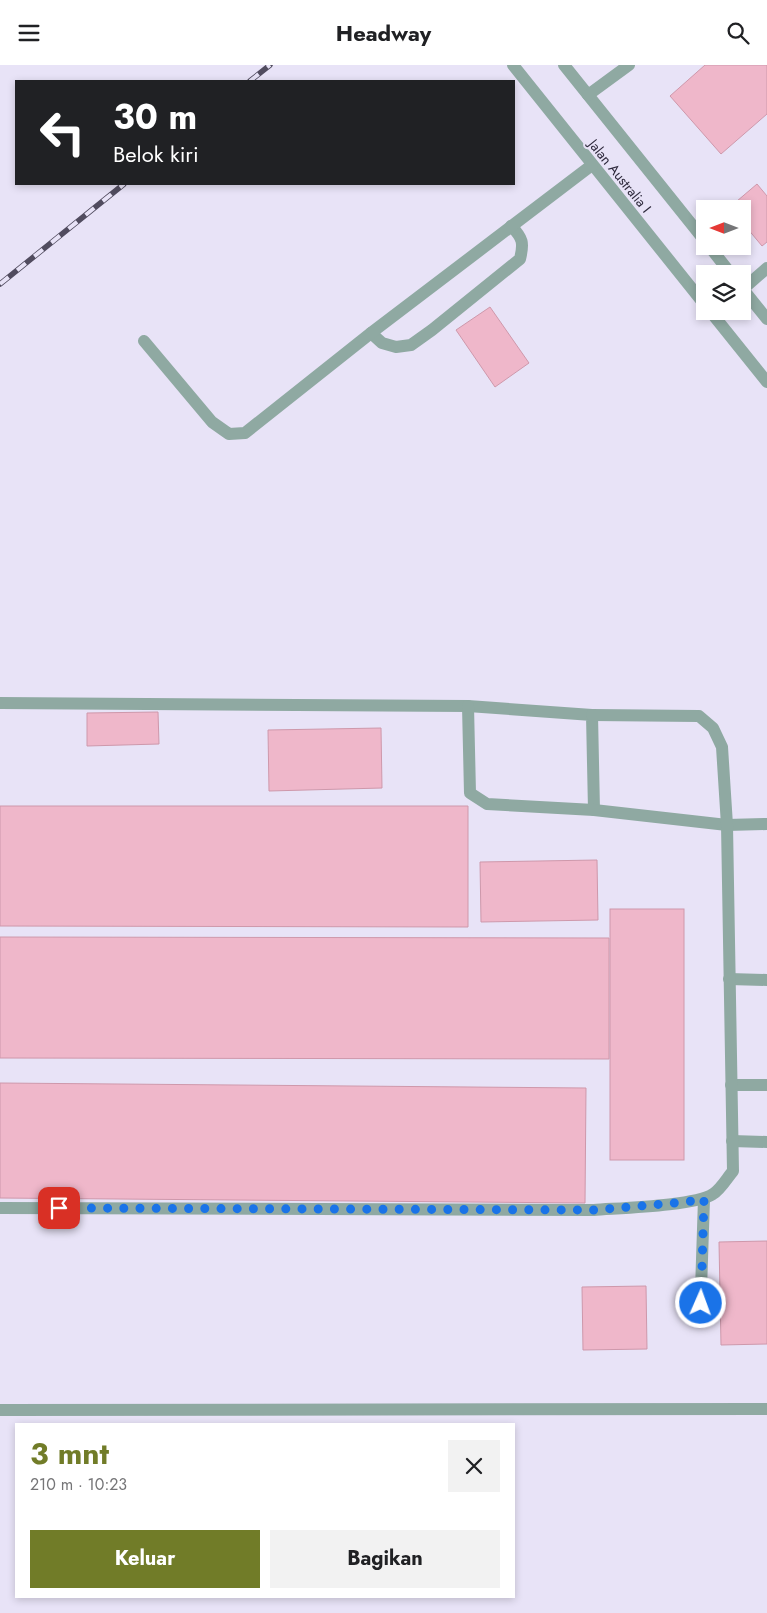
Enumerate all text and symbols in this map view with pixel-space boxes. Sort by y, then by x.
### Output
text: Headway [336,17,431,49]
icon: menu [15,19,43,47]
icon: search [724,19,752,47]
text: 30 m [113,92,197,142]
icon: left [30,100,95,165]
street label: Jalan Australia I [583,133,656,217]
text: Belok kiri [113,138,199,170]
north arrow [696,200,751,255]
map controls [696,200,751,320]
button: layers [696,265,751,320]
pin [38,1187,80,1229]
icon: arrive [45,1194,73,1222]
position arrow [674,1276,726,1328]
text: 3 mnt [30,1432,109,1475]
button: close [448,1440,500,1492]
text: 210 m · 10:23 [30,1473,127,1496]
button: Keluar [30,1530,260,1588]
button: Bagikan [270,1530,500,1588]

